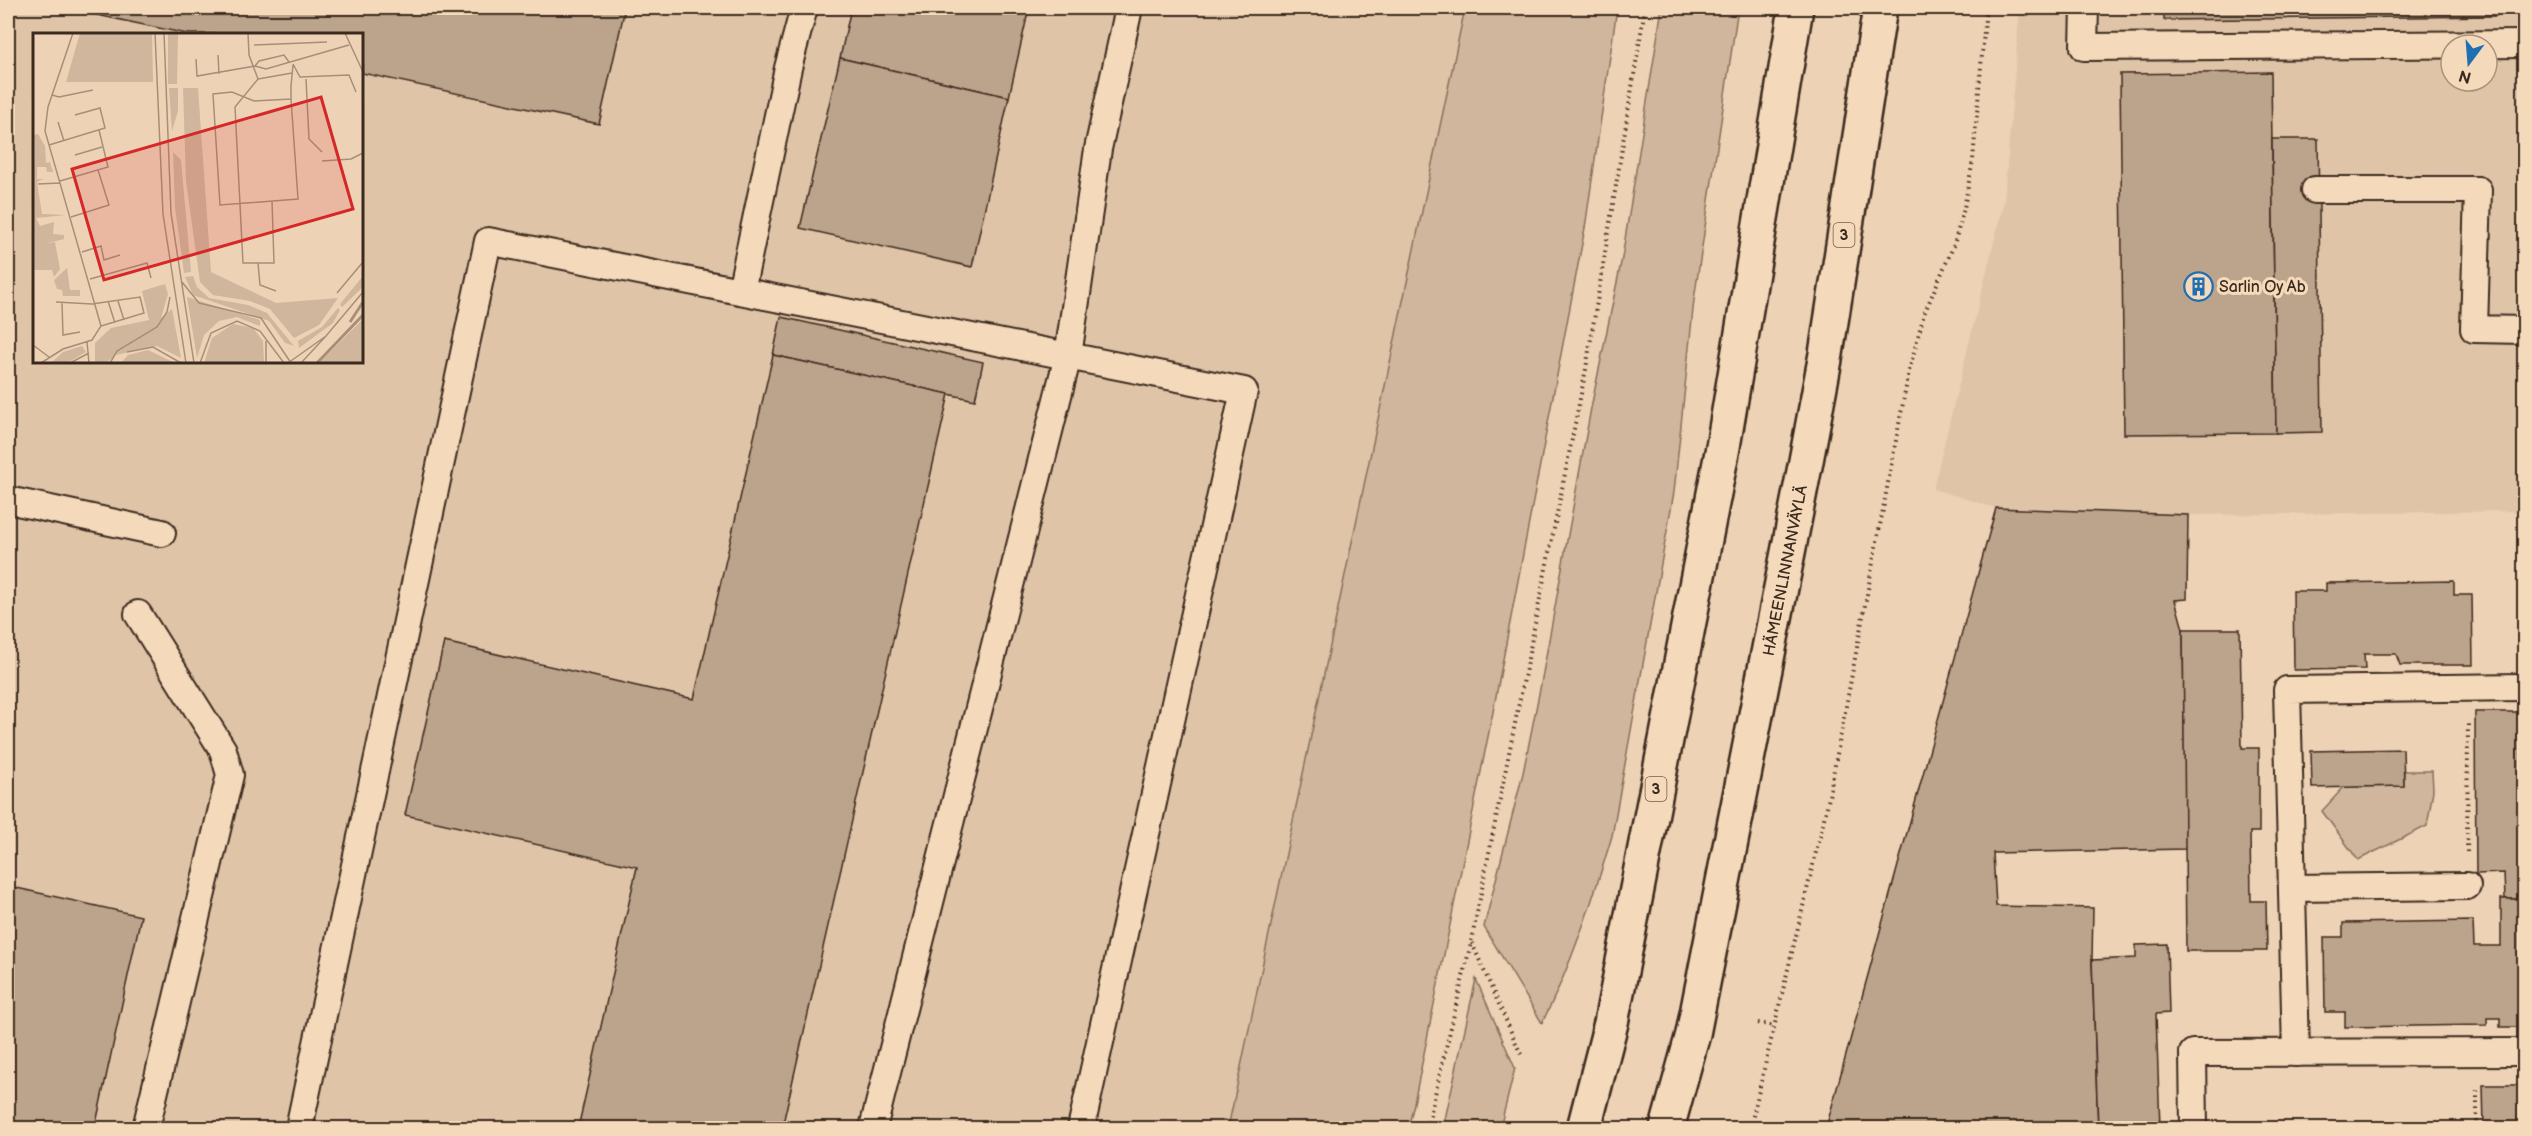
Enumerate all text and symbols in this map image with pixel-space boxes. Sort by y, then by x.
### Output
inset map [33,33,363,363]
north arrow [2439,33,2499,93]
text: N [2457,65,2474,87]
road number: 3 [1834,223,1854,247]
building icon: Sarlin Oy Ab [2182,270,2214,302]
place label: Sarlin Oy Ab [2219,278,2306,297]
street label: HÄMEENLINNANVÄYLÄ [1760,483,1812,658]
road number: 3 [1646,777,1666,801]

